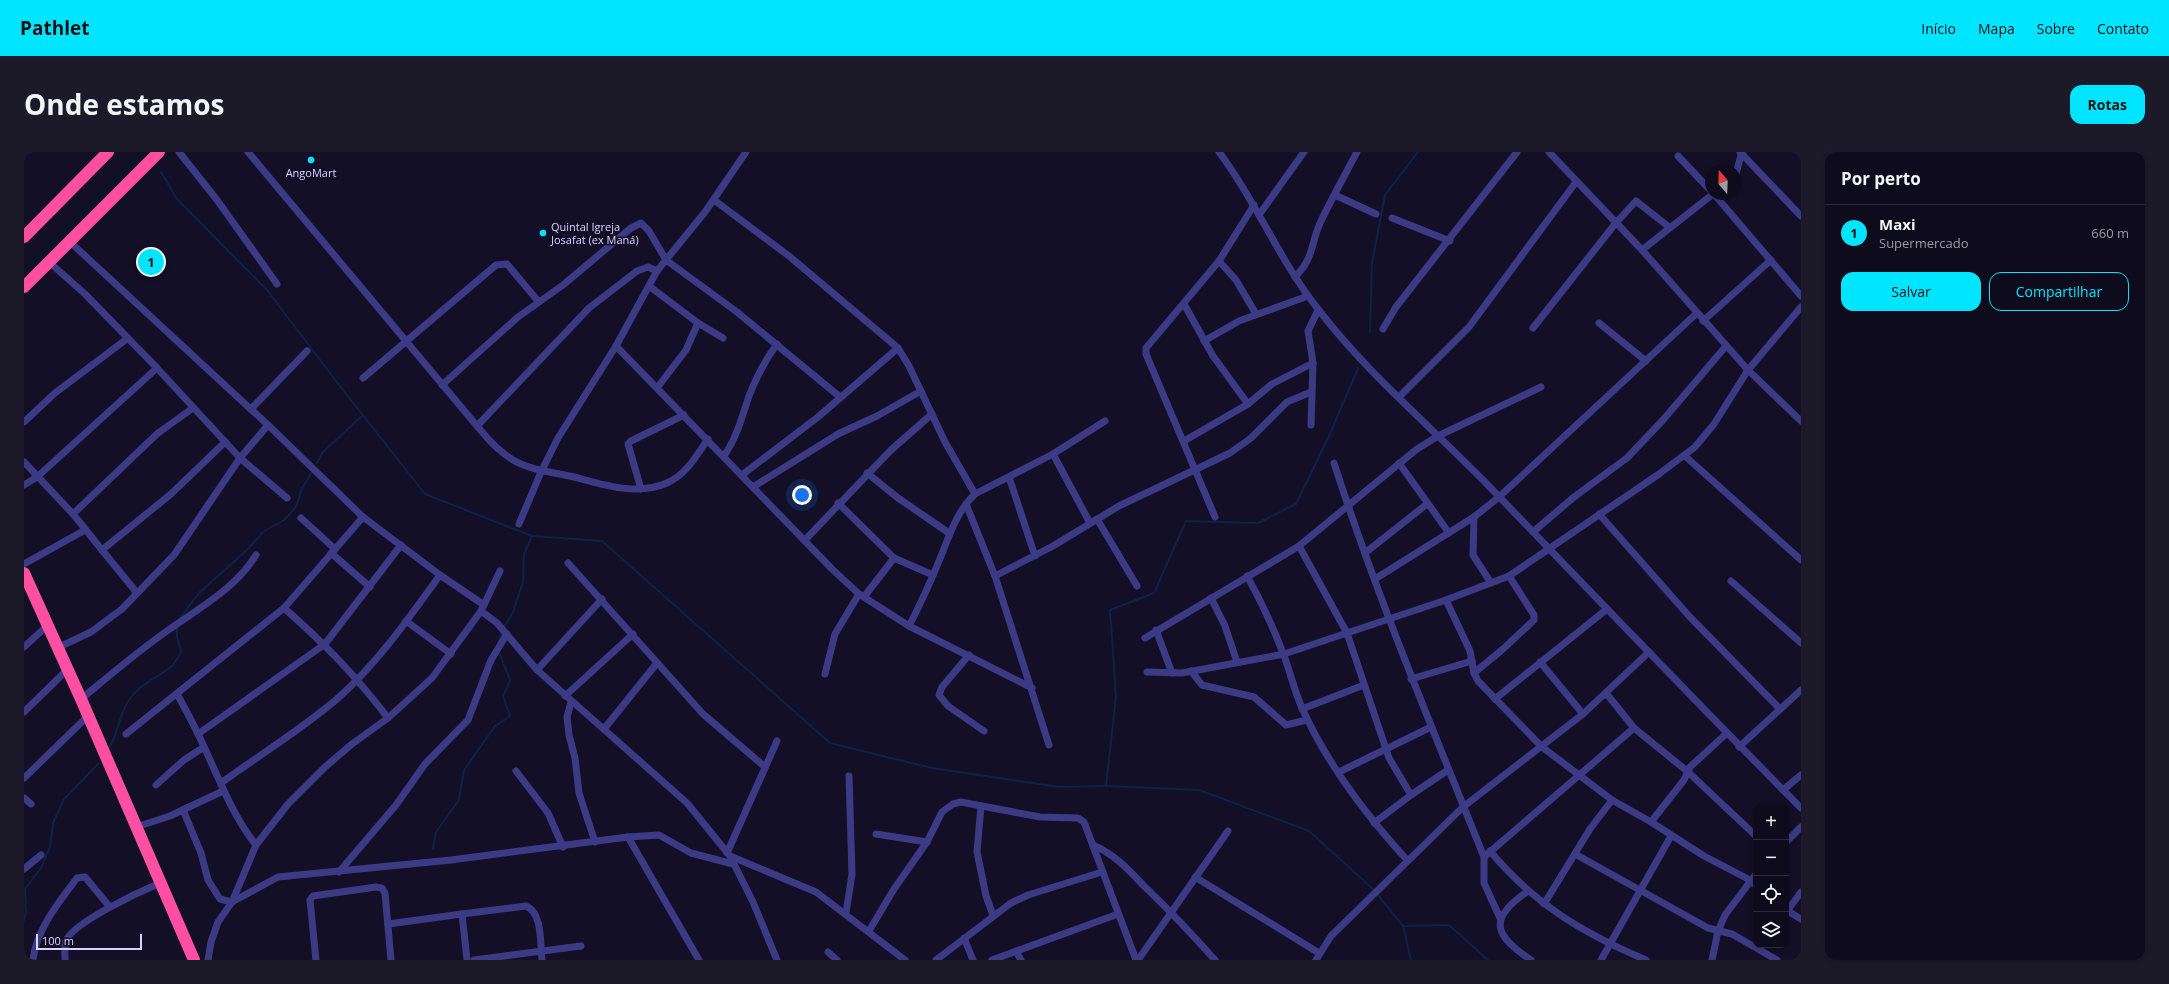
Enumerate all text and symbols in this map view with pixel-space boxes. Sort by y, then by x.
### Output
text: Pathlet [20,15,89,41]
text: Início [1921,19,1956,38]
text: Mapa [1978,19,2015,38]
text: Sobre [2037,19,2075,38]
text: Contato [2097,19,2149,38]
text: Onde estamos [24,85,225,123]
button: Rotas [2070,85,2145,124]
marker: AngoMart [306,155,316,165]
north arrow [1705,164,1741,200]
place label: AngoMart [286,165,336,180]
text: Por perto [1841,167,1921,190]
text: Maxi [1879,214,1915,234]
place label: Quintal Igreja Josafat (ex Maná) [550,219,639,247]
text: 1 [1850,224,1858,242]
text: 660 m [2091,224,2129,242]
marker: Quintal Igreja Josafat (ex Maná) [538,228,548,238]
text: Supermercado [1879,234,1969,252]
pin: 1 [138,247,164,277]
button: Salvar [1841,272,1981,311]
button: Compartilhar [1989,272,2129,311]
your location [792,485,812,505]
map controls [1753,804,1789,948]
button: + [1753,804,1789,840]
button: − [1753,840,1789,876]
button: locate [1753,876,1789,912]
button: layers [1753,912,1789,948]
scale bar [36,932,142,951]
text: 100 m [42,933,74,948]

